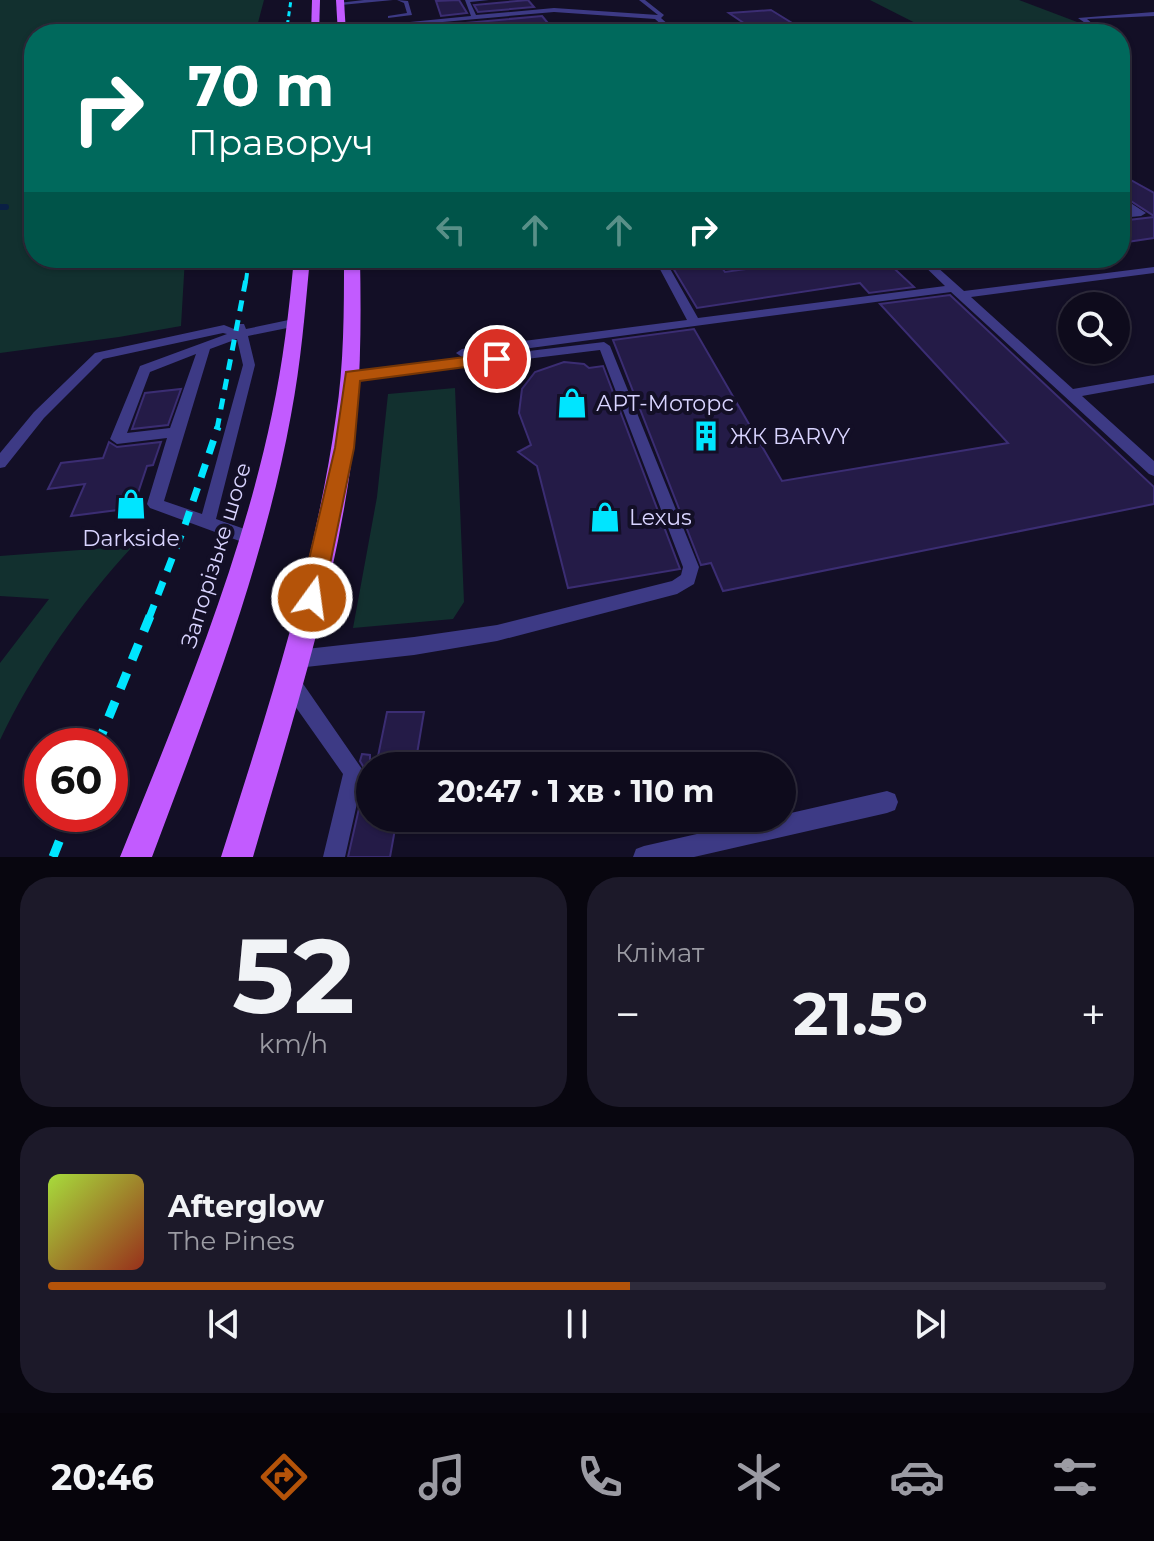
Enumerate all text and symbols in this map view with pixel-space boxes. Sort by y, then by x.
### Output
text: 70 m [188,52,334,120]
icon: right [56,56,160,160]
text: Праворуч [188,120,374,164]
icon: left [429,208,473,252]
icon: ahead [513,208,557,252]
icon: ahead [597,208,641,252]
icon: right [681,208,725,252]
map controls [1058,292,1130,364]
button: search [1058,292,1130,364]
pin [463,325,531,393]
icon: arrive [475,337,519,381]
shop icon: АРТ-Моторс [555,386,589,420]
place label: АРТ-Моторс [596,390,734,417]
building icon: ЖК BARVY [689,419,723,453]
place label: ЖК BARVY [730,423,850,450]
street label: Запорізьке шосе [175,459,257,651]
shop icon: Darkside [114,487,148,521]
shop icon: Lexus [588,500,622,534]
place label: Lexus [629,504,692,531]
place label: Darkside [82,525,180,552]
position arrow [270,556,354,640]
speed limit sign: 60 [24,728,128,832]
text: 20:47 · 1 хв · 110 m [438,773,714,810]
text: 52 [232,912,355,1039]
text: Клімат [615,937,704,969]
text: 21.5° [793,977,928,1050]
text: − [615,987,640,1041]
text: + [1081,987,1106,1041]
text: km/h [259,1028,328,1060]
text: Afterglow [168,1188,324,1225]
text: The Pines [168,1225,295,1257]
icon: previous [202,1302,246,1346]
icon: pause [555,1302,599,1346]
icon: next [908,1302,952,1346]
icon: directions [256,1449,312,1505]
icon: music [414,1449,470,1505]
icon: phone [572,1449,628,1505]
icon: climate [731,1449,787,1505]
icon: car [889,1449,945,1505]
icon: filters [1047,1449,1103,1505]
text: 20:46 [51,1455,154,1499]

